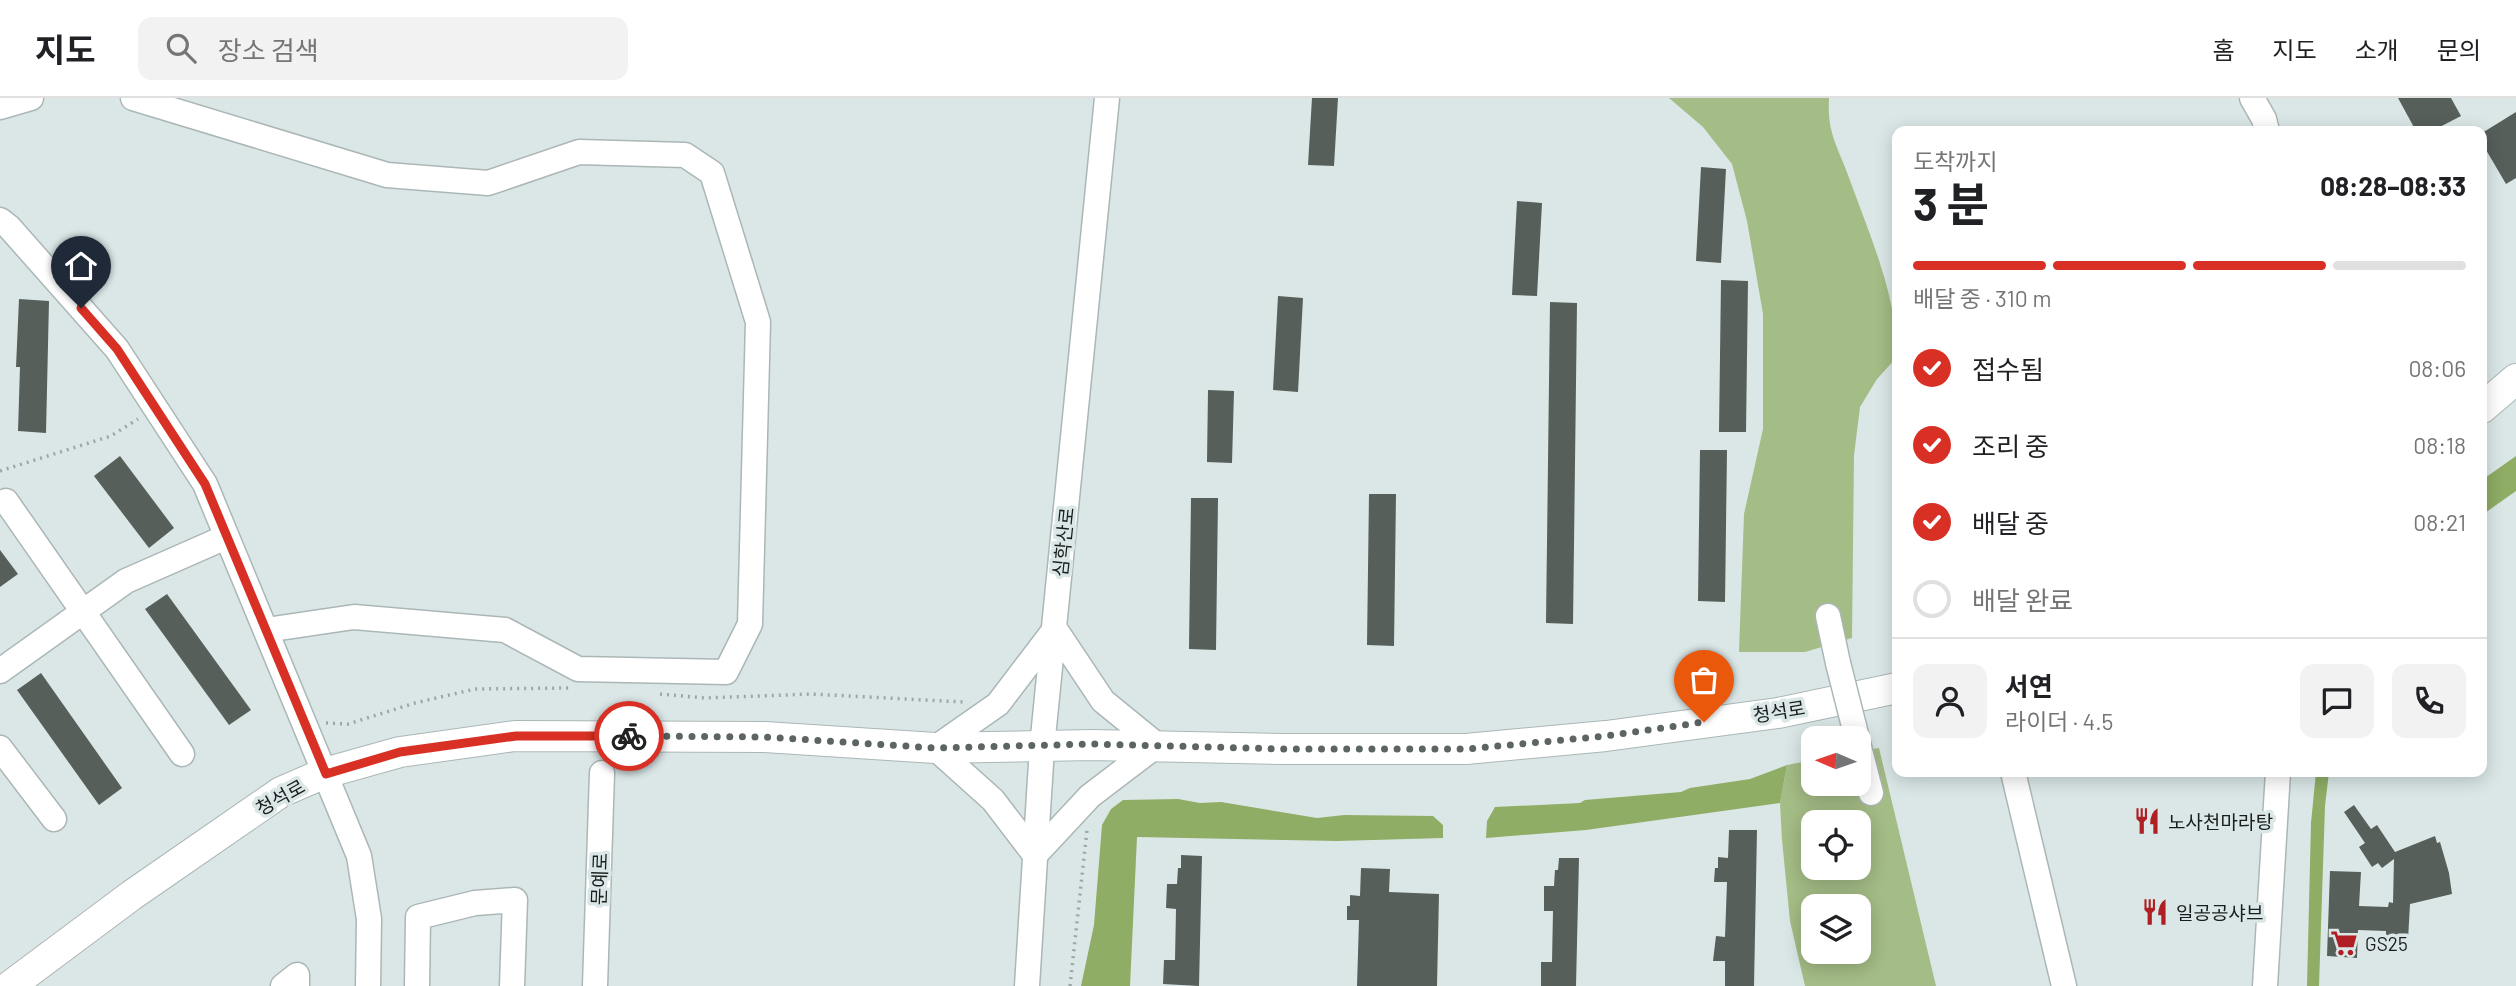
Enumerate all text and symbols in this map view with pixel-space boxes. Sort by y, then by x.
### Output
search box [138,17,628,80]
text: 지도 [35,29,96,69]
icon: search [162,29,200,67]
text: 장소 검색 [218,34,319,65]
text: 홈 [2212,35,2234,64]
text: 지도 [2272,35,2317,64]
text: 소개 [2355,35,2399,64]
text: 문의 [2437,35,2481,64]
text: 도착까지 [1913,147,1998,175]
text: 08:28–08:33 [2320,170,2466,201]
text: 3 분 [1913,175,1989,230]
pin [51,236,111,308]
icon: home [62,247,100,285]
text: 배달 중 · 310 m [1913,284,2051,312]
icon: check [1913,349,1951,387]
text: 접수됨 [1972,353,2044,384]
text: 08:06 [2408,354,2466,382]
icon: check [1913,426,1951,464]
text: 조리 중 [1972,430,2049,461]
text: 08:18 [2413,431,2466,459]
icon: check [1913,503,1951,541]
street label: 심학산로 [1048,506,1078,578]
text: 배달 중 [1972,507,2049,538]
text: 08:21 [2413,508,2466,536]
text: 배달 완료 [1972,584,2073,615]
pin [1674,650,1734,722]
icon: bag [1685,661,1723,699]
button: person [1913,664,1987,738]
button: chat [2300,664,2374,738]
button: phone [2392,664,2466,738]
text: 서연 [2005,670,2053,701]
street label: 청석로 [1751,696,1807,726]
courier [594,701,664,771]
text: 라이더 · 4.5 [2005,707,2113,735]
icon: bike [610,717,648,755]
north arrow [1801,726,1871,796]
map controls [1801,726,1871,964]
street label: 청석로 [251,774,309,820]
restaurant icon: 노사천마라탕 [2132,806,2162,836]
button: locate [1801,810,1871,880]
place label: 노사천마라탕 [2168,810,2273,833]
street label: 문예로 [587,852,611,906]
button: layers [1801,894,1871,964]
restaurant icon: 일공공샤브 [2140,897,2170,927]
place label: 일공공샤브 [2176,901,2263,924]
supermarket icon: GS25 [2329,928,2359,958]
place label: GS25 [2365,932,2408,955]

